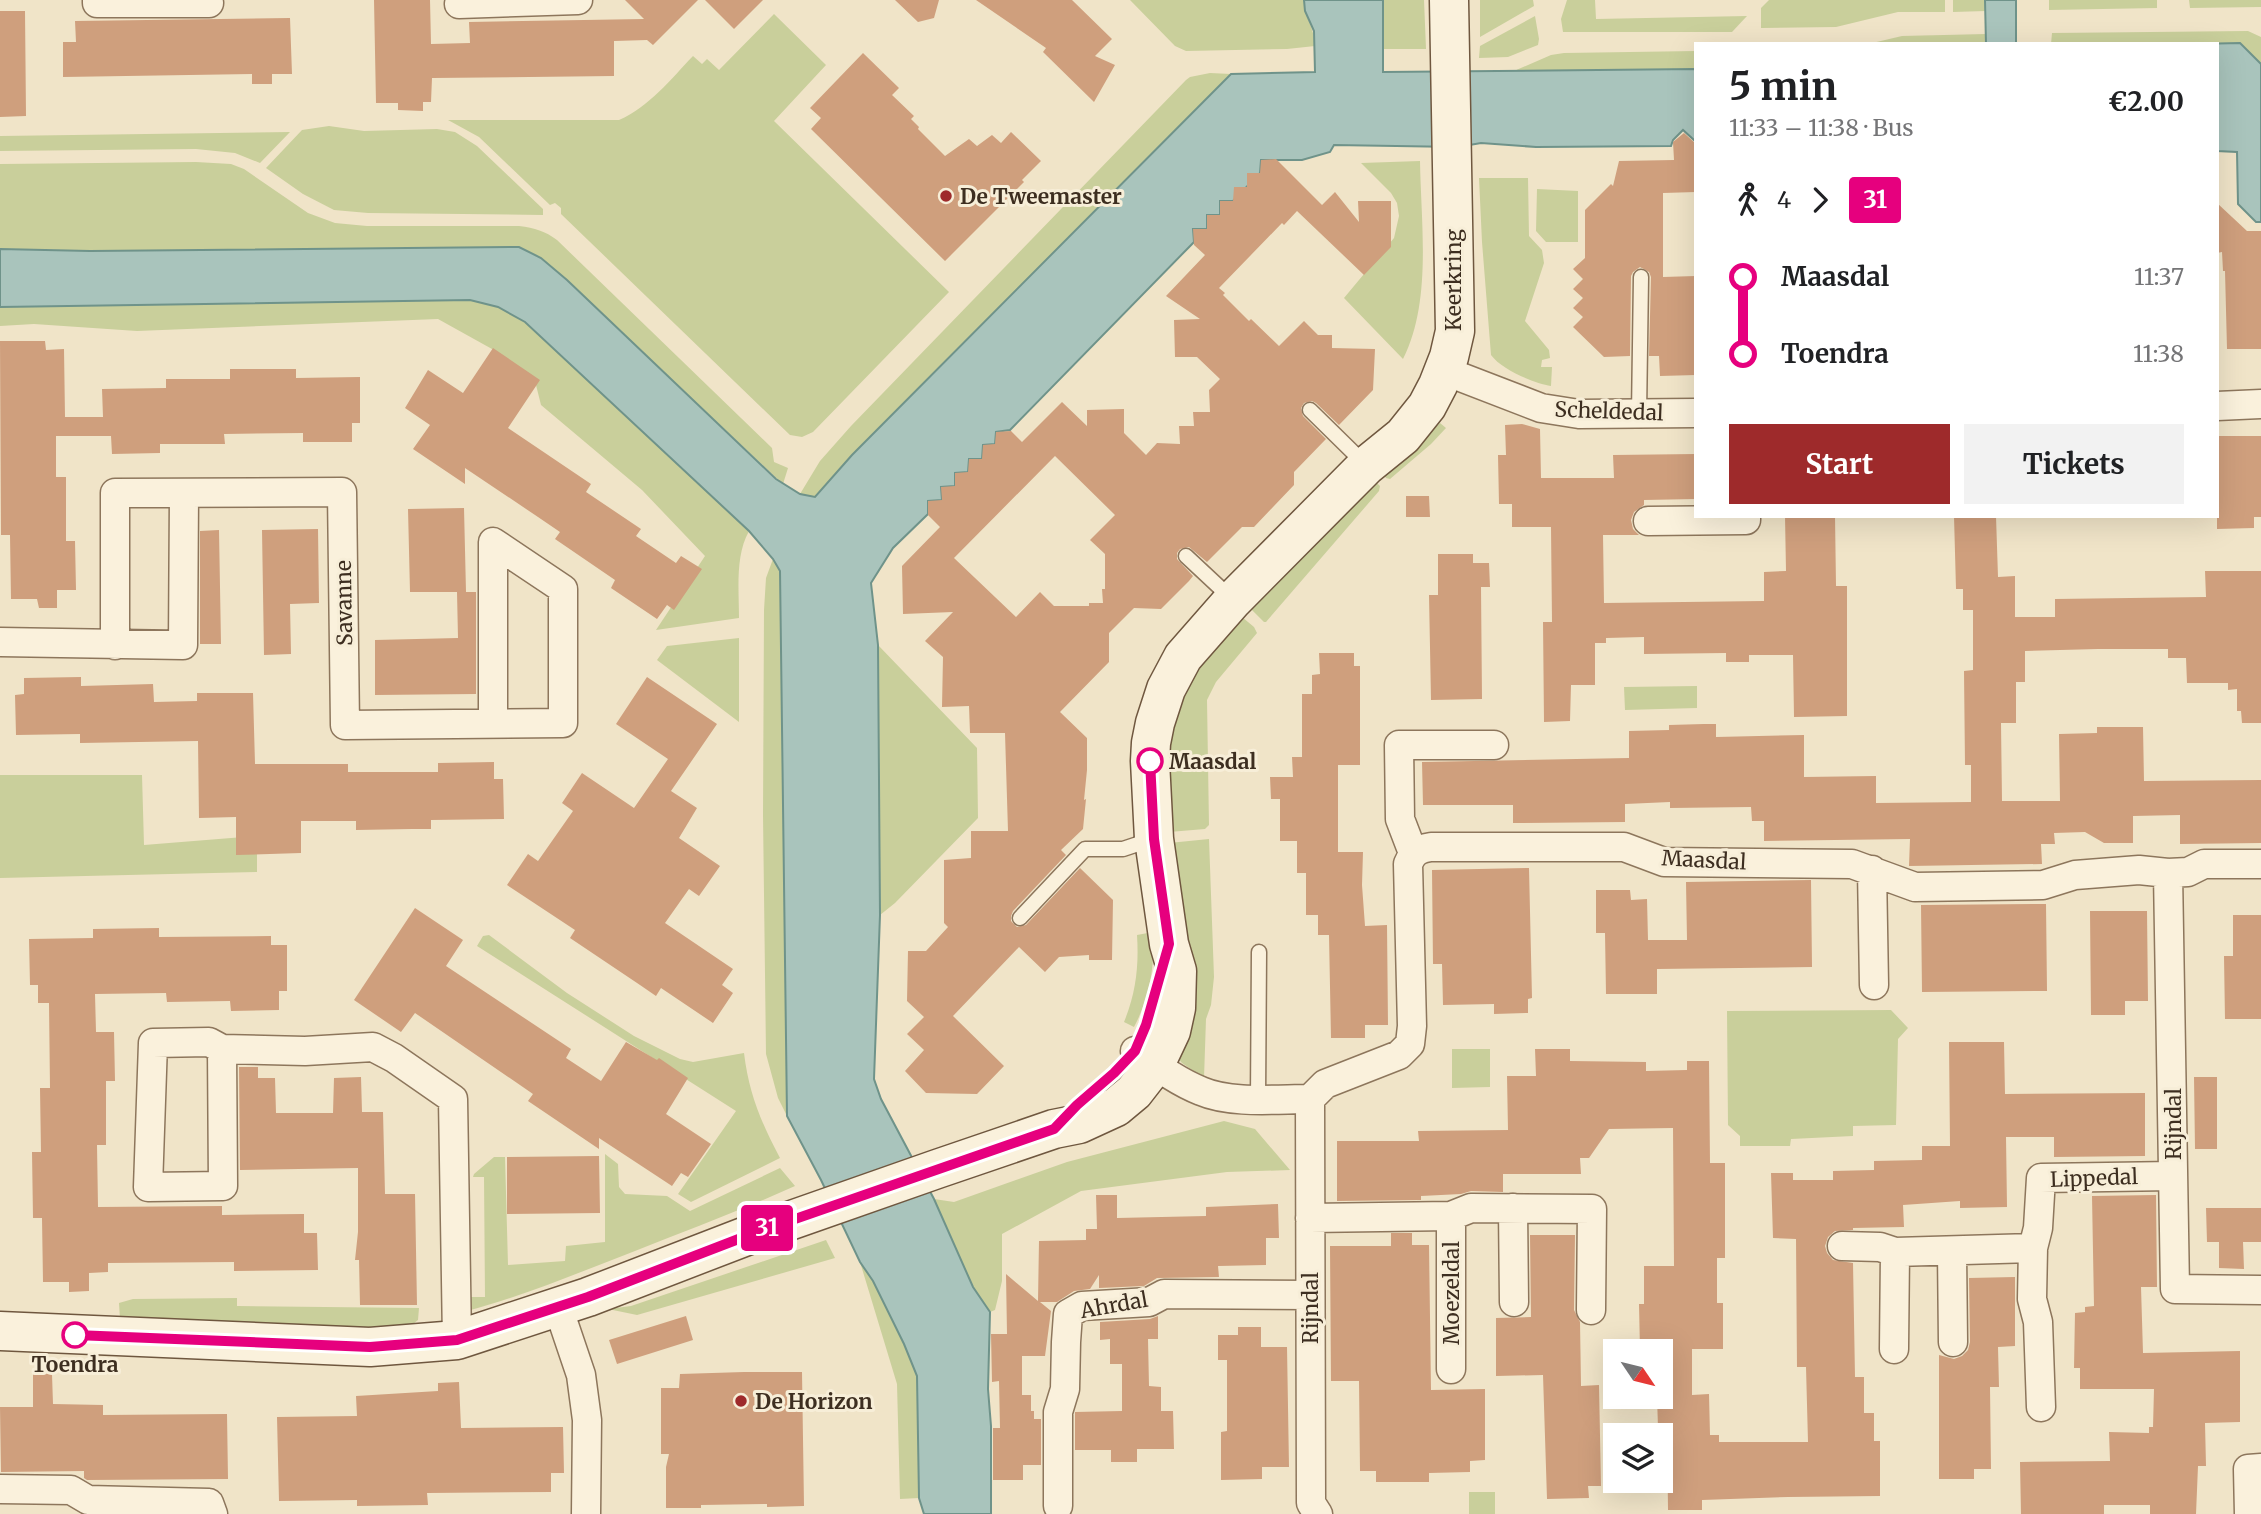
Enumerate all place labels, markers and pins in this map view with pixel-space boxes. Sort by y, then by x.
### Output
place label: De Tweemaster [960,183,1122,210]
marker: De Tweemaster [938,188,954,204]
marker: Maasdal [1137,748,1163,774]
place label: Maasdal [1169,748,1257,775]
marker: Toendra [62,1322,88,1348]
place label: Toendra [31,1351,119,1378]
place label: De Horizon [755,1388,872,1415]
marker: De Horizon [733,1393,749,1409]

